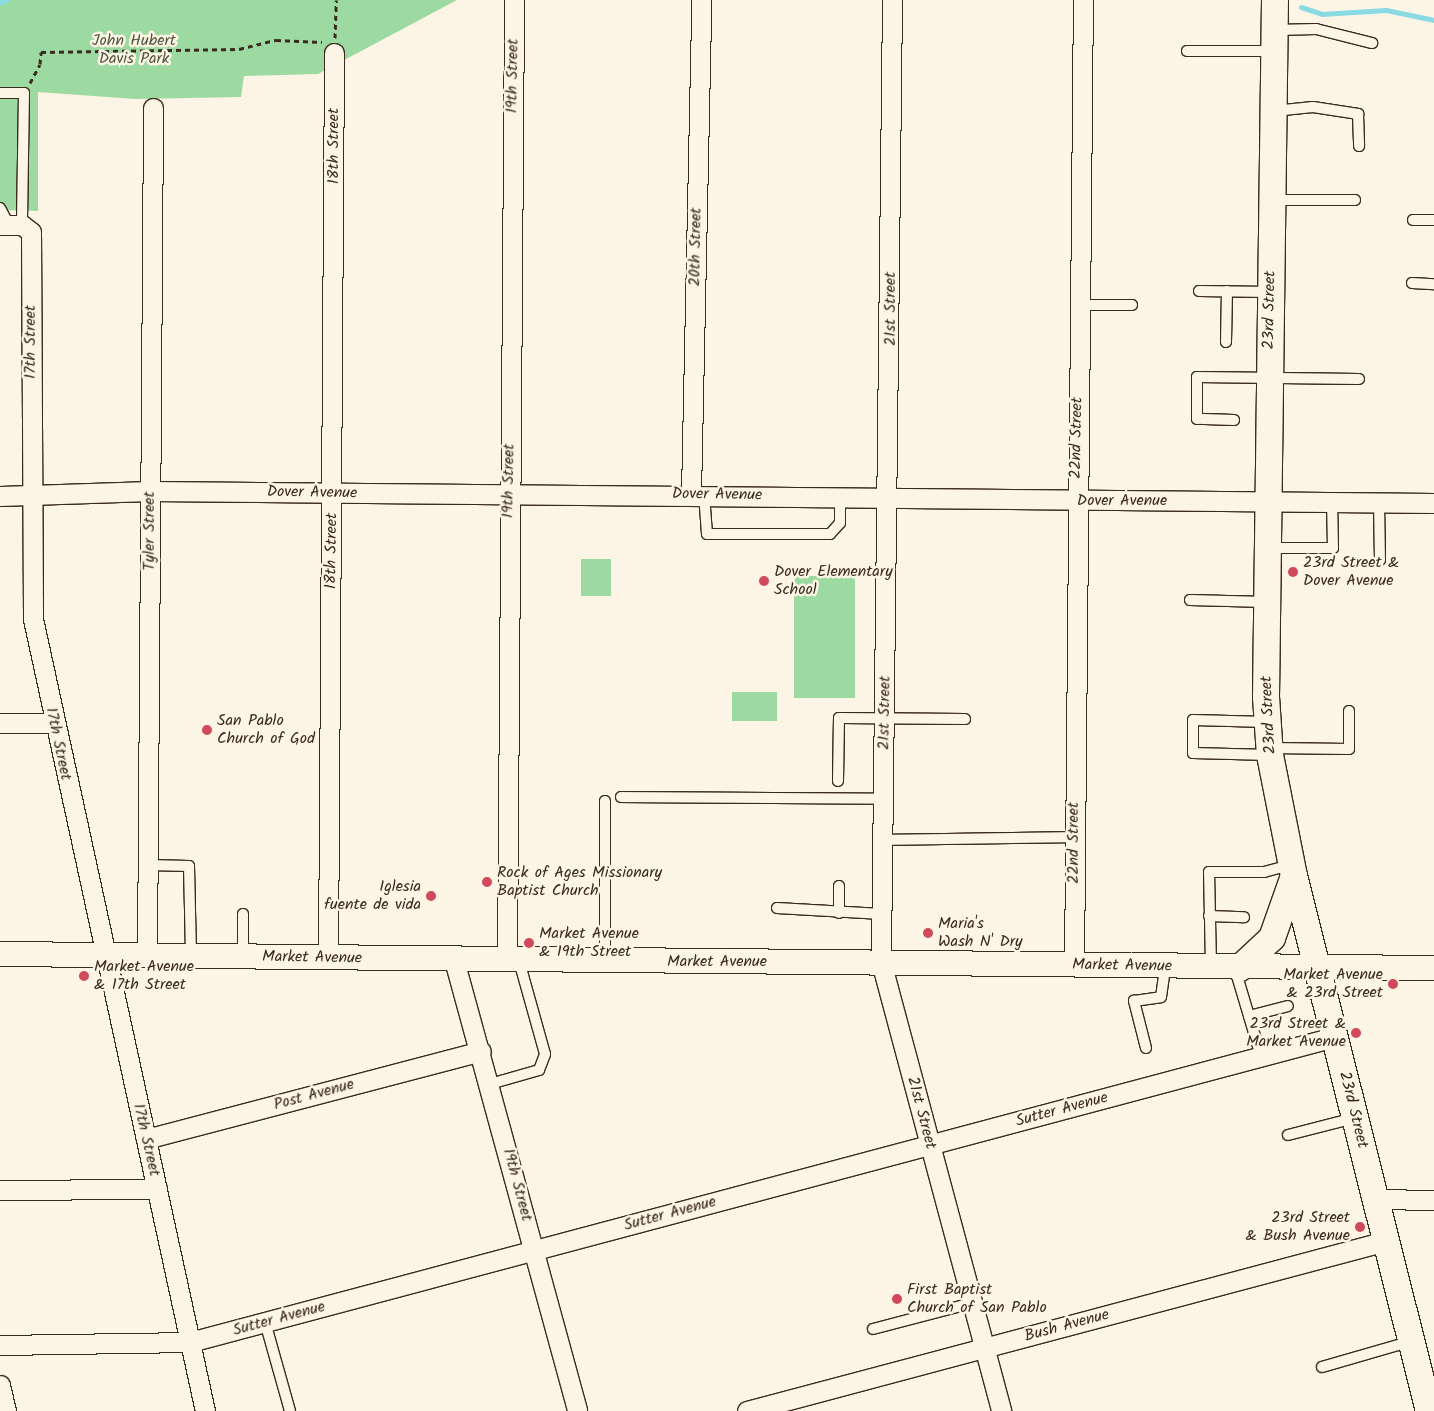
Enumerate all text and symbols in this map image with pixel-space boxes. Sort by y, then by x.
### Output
park label: John Hubert Davis Park [92,31,176,69]
street label: 19th Street [503,39,523,113]
street label: 18th Street [324,108,344,184]
street label: 20th Street [686,207,706,287]
street label: 23rd Street [1260,270,1280,350]
street label: 21st Street [881,272,901,346]
street label: 17th Street [21,305,41,379]
street label: 22nd Street [1067,397,1087,479]
street label: 19th Street [499,444,519,518]
street label: Dover Avenue [267,483,357,503]
street label: Dover Avenue [672,485,762,505]
street label: Tyler Street [140,491,160,571]
street label: Dover Avenue [1077,491,1167,511]
street label: 18th Street [322,513,342,589]
place label: 23rd Street & Dover Avenue [1303,553,1399,591]
place label: Dover Elementary School [774,562,893,600]
marker: 23rd Street & Dover Avenue [1287,566,1299,578]
marker: Dover Elementary School [758,575,770,587]
street label: 23rd Street [1257,675,1281,755]
street label: 21st Street [875,676,895,750]
street label: 17th Street [41,706,75,782]
place label: San Pablo Church of God [217,711,315,749]
marker: San Pablo Church of God [201,724,213,736]
street label: 22nd Street [1064,802,1084,884]
place label: Rock of Ages Missionary Baptist Church [497,863,662,901]
marker: Rock of Ages Missionary Baptist Church [481,876,493,888]
place label: Iglesia fuente de vida [324,877,421,915]
marker: Iglesia fuente de vida [425,890,437,902]
place label: Maria's Wash N' Dry [938,914,1023,952]
place label: Market Avenue & 19th Street [539,924,639,962]
marker: Maria's Wash N' Dry [922,927,934,939]
marker: Market Avenue & 19th Street [523,937,535,949]
street label: Market Avenue [262,948,362,968]
street label: Market Avenue [667,952,767,972]
street label: Market Avenue [1072,956,1172,976]
place label: Market Avenue & 17th Street [94,957,194,995]
place label: Market Avenue & 23rd Street [1283,965,1383,1003]
marker: Market Avenue & 17th Street [78,970,90,982]
marker: Market Avenue & 23rd Street [1387,978,1399,990]
place label: 23rd Street & Market Avenue [1246,1014,1346,1052]
marker: 23rd Street & Market Avenue [1350,1027,1362,1039]
street label: 23rd Street [1334,1069,1372,1151]
street label: Post Avenue [272,1075,356,1115]
street label: 21st Street [902,1075,940,1151]
street label: Sutter Avenue [1014,1088,1110,1132]
street label: 17th Street [128,1102,164,1178]
street label: 19th Street [498,1146,536,1224]
street label: Sutter Avenue [622,1192,718,1236]
place label: 23rd Street & Bush Avenue [1246,1208,1350,1246]
marker: 23rd Street & Bush Avenue [1354,1221,1366,1233]
place label: First Baptist Church of San Pablo [907,1280,1047,1318]
marker: First Baptist Church of San Pablo [891,1293,903,1305]
street label: Sutter Avenue [231,1297,327,1341]
street label: Bush Avenue [1023,1305,1111,1347]

